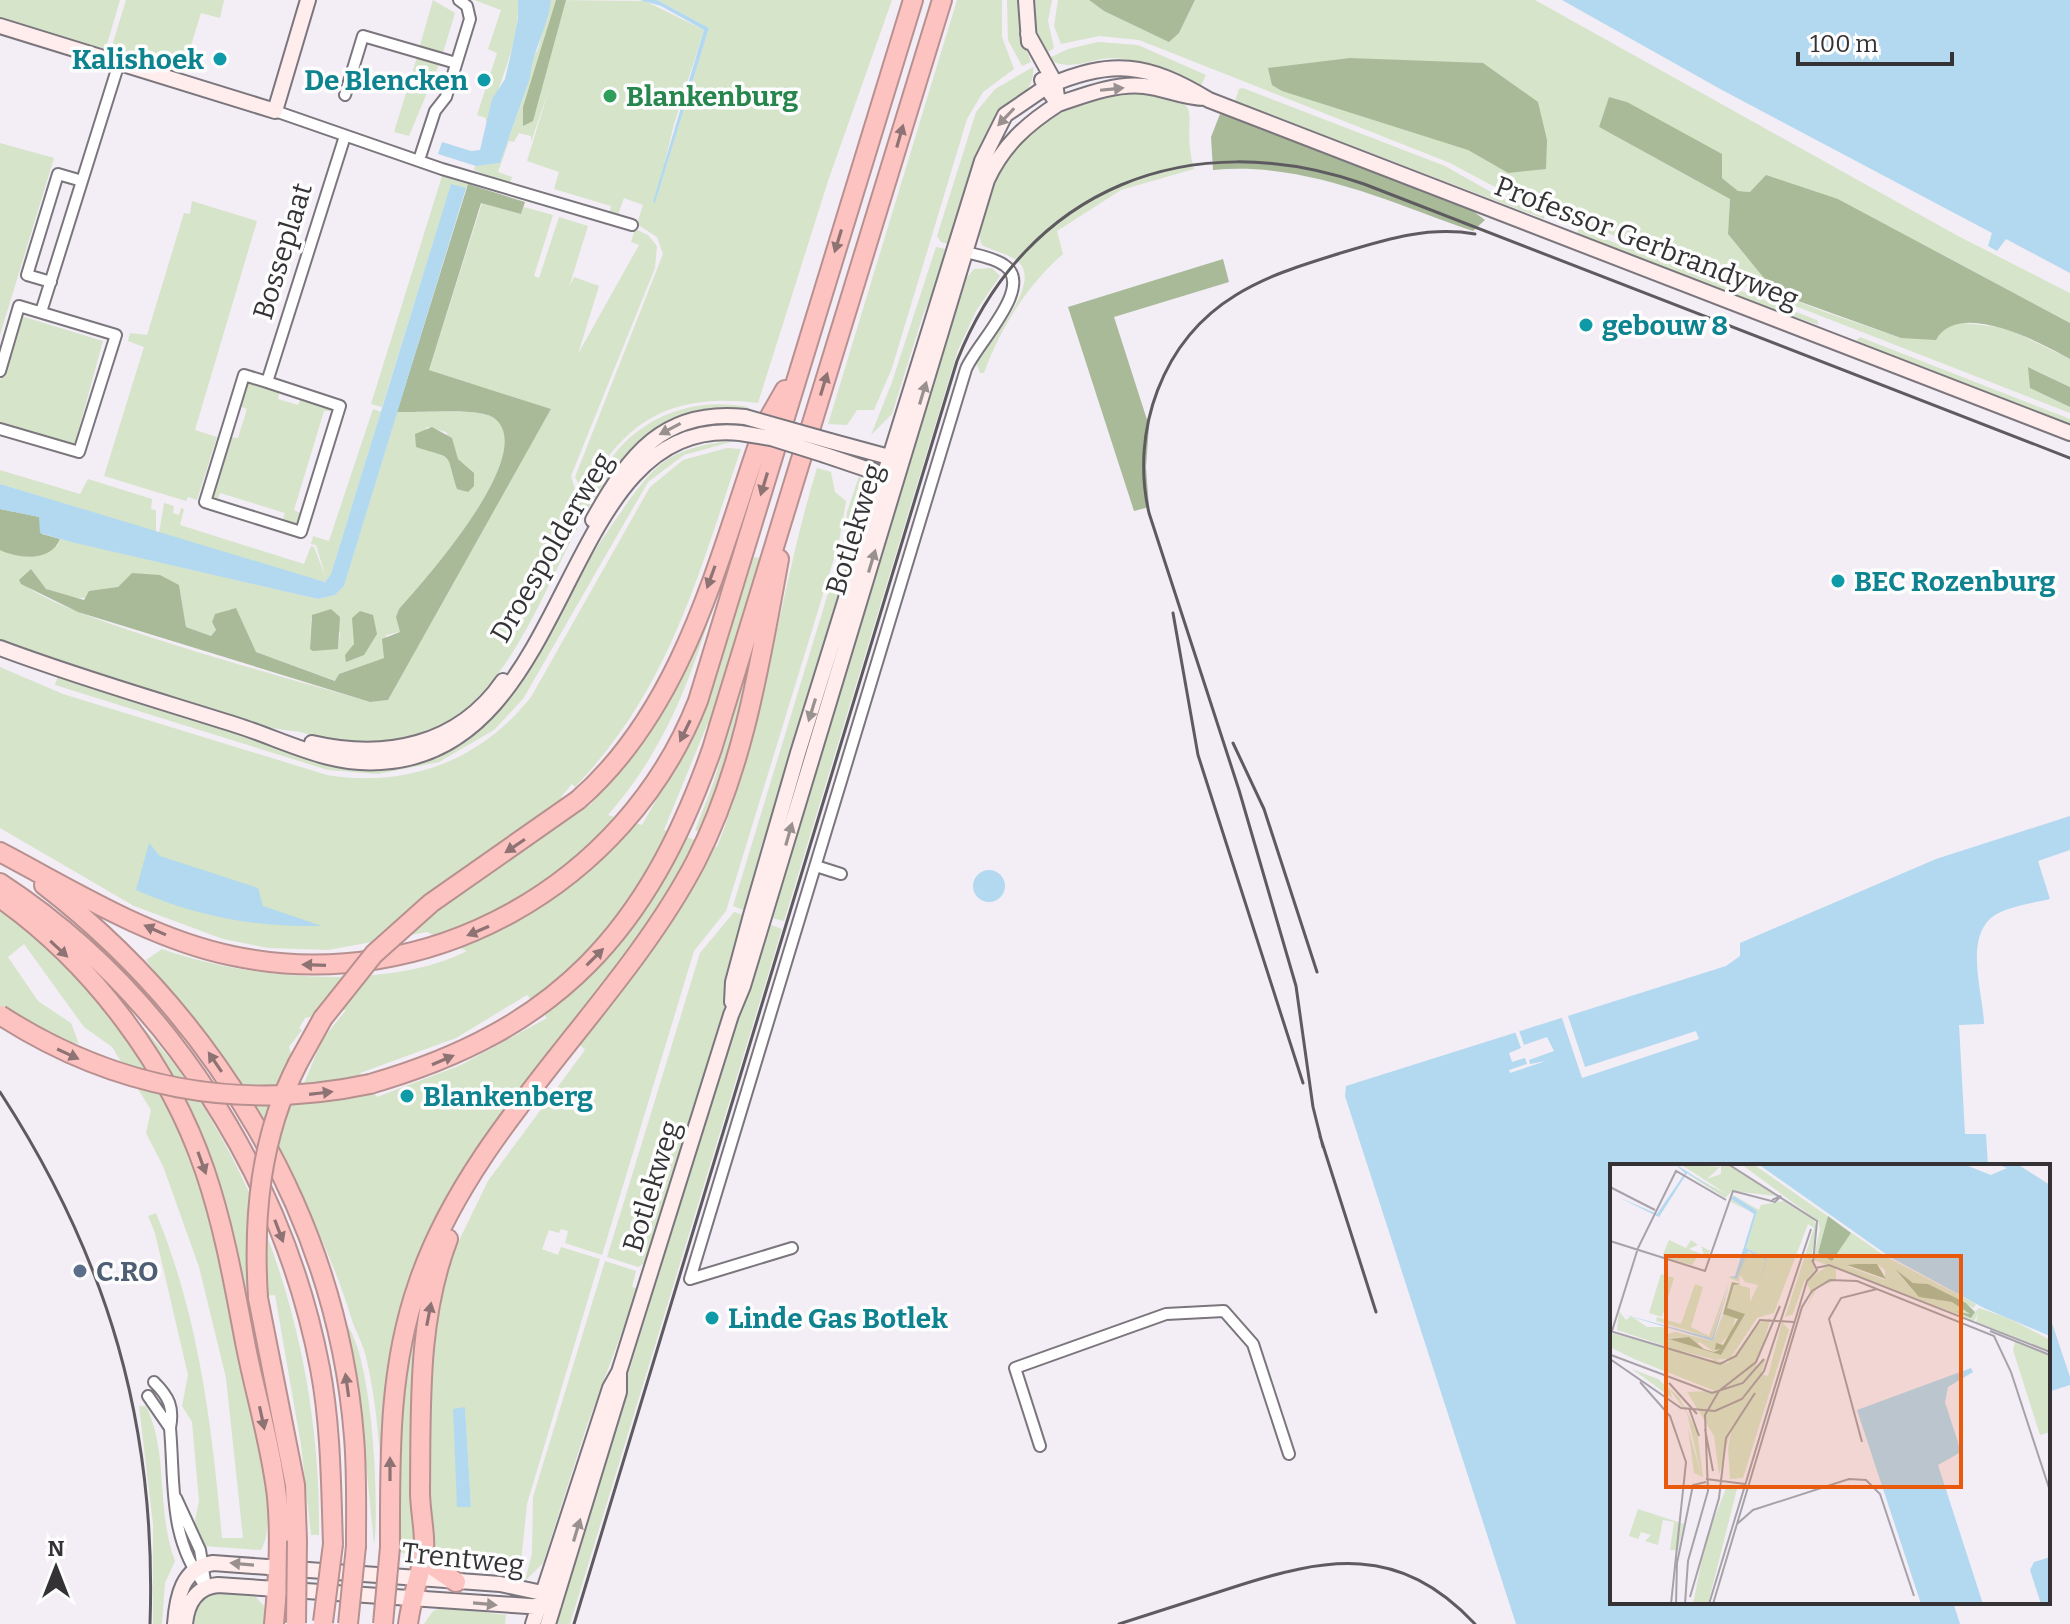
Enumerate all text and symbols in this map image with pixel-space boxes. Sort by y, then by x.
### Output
scale bar [1798,16,1952,66]
text: 100 m [1810,30,1878,58]
place label: Kalishoek [72,43,204,76]
marker: Kalishoek [211,50,229,68]
place label: De Blencken [304,64,468,97]
marker: De Blencken [475,71,493,89]
place label: Blankenburg [626,80,798,113]
one-way arrow [1100,82,1125,95]
marker: Blankenburg [601,87,619,105]
one-way arrow [998,107,1016,126]
one-way arrow [894,123,907,147]
street label: Professor Gerbrandyweg [1490,169,1803,316]
street label: Bosseplaat [246,179,319,323]
one-way arrow [831,230,844,254]
place label: gebouw 8 [1602,309,1728,342]
marker: gebouw 8 [1577,316,1595,334]
one-way arrow [818,372,831,396]
one-way arrow [917,381,930,405]
one-way arrow [658,423,681,436]
street label: Droespolderweg [484,446,619,648]
street label: Botlekweg [819,460,890,599]
one-way arrow [757,472,770,496]
one-way arrow [866,549,879,573]
one-way arrow [704,565,717,589]
place label: BEC Rozenburg [1854,565,2056,598]
marker: BEC Rozenburg [1829,572,1847,590]
one-way arrow [805,699,818,723]
one-way arrow [678,720,692,743]
one-way arrow [783,821,796,845]
one-way arrow [504,838,525,853]
one-way arrow [143,923,167,936]
one-way arrow [466,924,490,937]
one-way arrow [49,940,68,958]
one-way arrow [585,948,604,967]
one-way arrow [301,958,326,971]
one-way arrow [56,1047,79,1061]
one-way arrow [208,1051,223,1073]
one-way arrow [432,1053,455,1066]
place label: Blankenberg [423,1080,593,1113]
one-way arrow [309,1086,334,1099]
marker: Blankenberg [398,1087,416,1105]
street label: Botlekweg [616,1117,687,1256]
one-way arrow [196,1151,209,1175]
inset map [1610,1164,2050,1604]
one-way arrow [273,1219,286,1243]
place label: C.RO [96,1255,159,1288]
marker: C.RO [71,1262,89,1280]
one-way arrow [423,1301,435,1326]
place label: Linde Gas Botlek [728,1302,948,1335]
marker: Linde Gas Botlek [703,1309,721,1327]
one-way arrow [340,1372,353,1397]
one-way arrow [256,1406,269,1431]
one-way arrow [384,1456,396,1481]
one-way arrow [571,1518,584,1542]
north arrow [16,1528,96,1608]
text: N [48,1535,65,1562]
street label: Trentweg [400,1536,526,1581]
one-way arrow [229,1557,254,1570]
one-way arrow [473,1598,498,1611]

